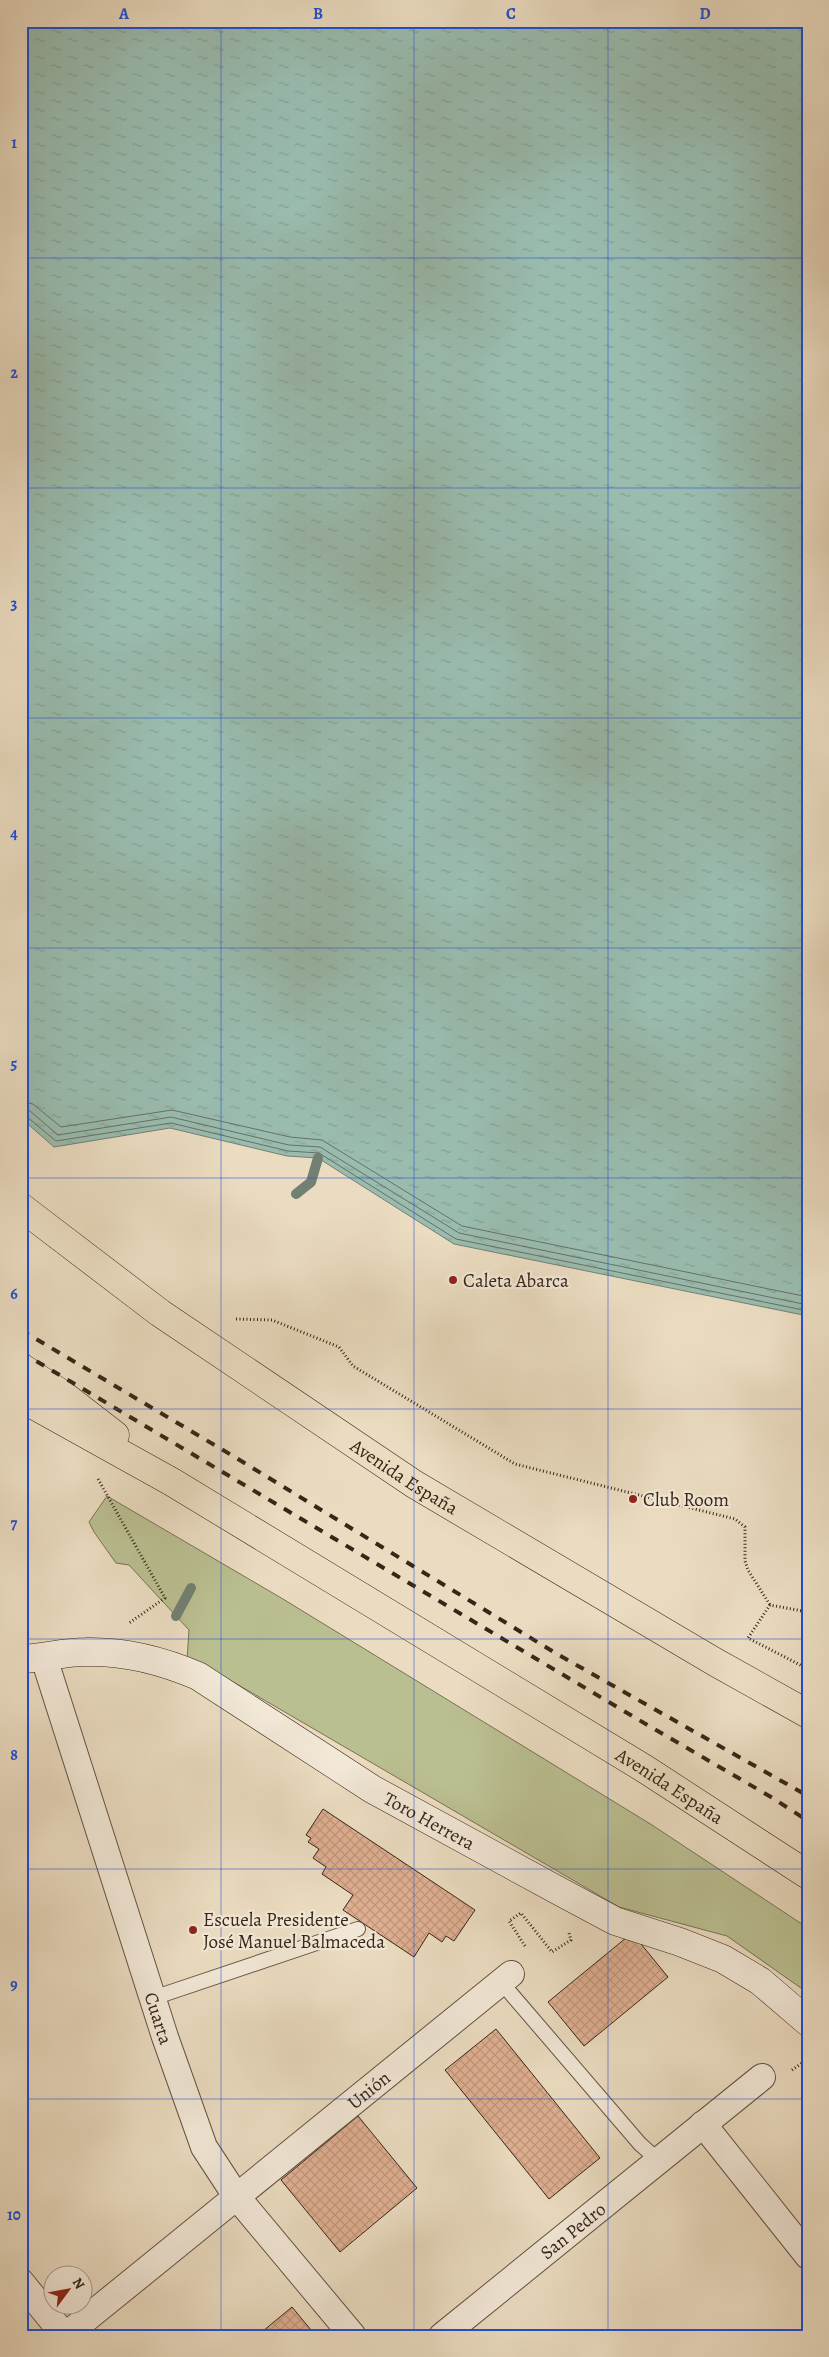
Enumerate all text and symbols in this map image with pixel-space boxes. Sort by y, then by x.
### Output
text: A [118,3,130,25]
text: B [313,3,323,25]
text: C [506,3,516,25]
text: D [699,3,711,25]
text: 1 [11,132,17,154]
text: 2 [10,362,18,384]
text: 3 [11,593,18,615]
text: 4 [10,823,18,845]
text: 5 [11,1053,18,1075]
place label: Caleta Abarca [463,1268,569,1294]
marker: Caleta Abarca [447,1274,459,1286]
text: 6 [10,1283,18,1305]
street label: Avenida España [344,1432,463,1521]
place label: Club Room [643,1487,729,1513]
marker: Club Room [627,1493,639,1505]
text: 7 [11,1513,18,1535]
street label: Avenida España [610,1742,728,1831]
text: 8 [10,1744,18,1766]
street label: Toro Herrera [379,1786,480,1857]
place label: Escuela Presidente José Manuel Balmaceda [203,1907,385,1955]
marker: Escuela Presidente José Manuel Balmaceda [187,1924,199,1936]
text: 9 [10,1974,18,1996]
street label: Cuarta [137,1989,179,2048]
street label: Unión [342,2065,396,2116]
street label: San Pedro [535,2197,612,2266]
text: 10 [7,2204,21,2226]
north arrow [42,2264,92,2314]
text: N [68,2274,89,2293]

